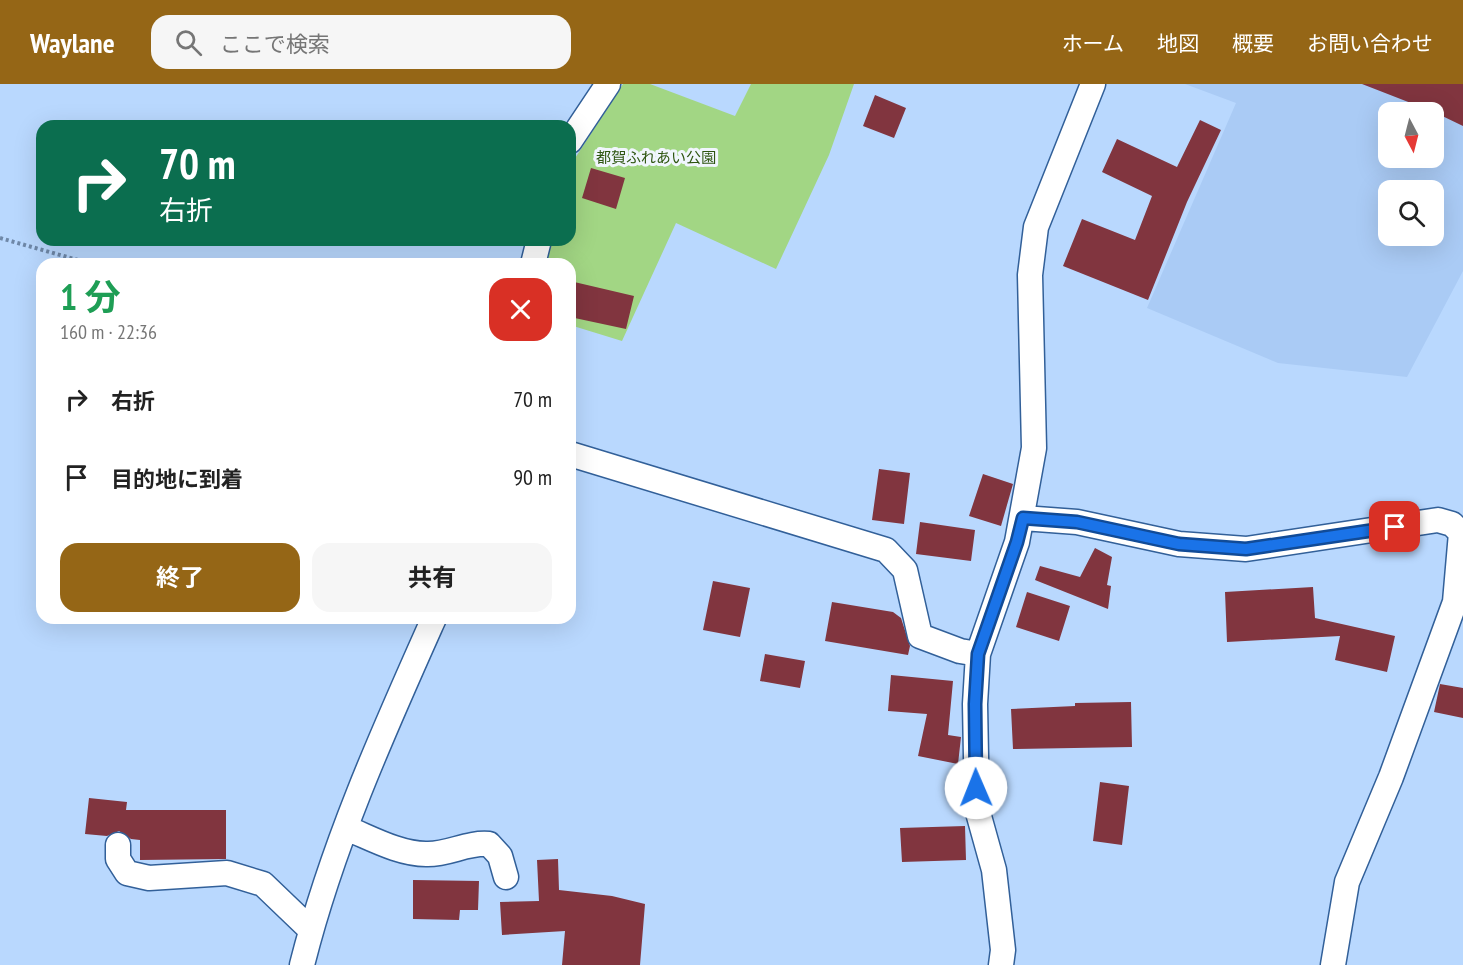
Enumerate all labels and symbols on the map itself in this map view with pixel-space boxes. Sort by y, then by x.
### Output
north arrow [1378,102,1444,168]
park label: 都賀ふれあい公園 [596,148,716,167]
pin [1369,501,1420,552]
position arrow [944,756,1008,820]

